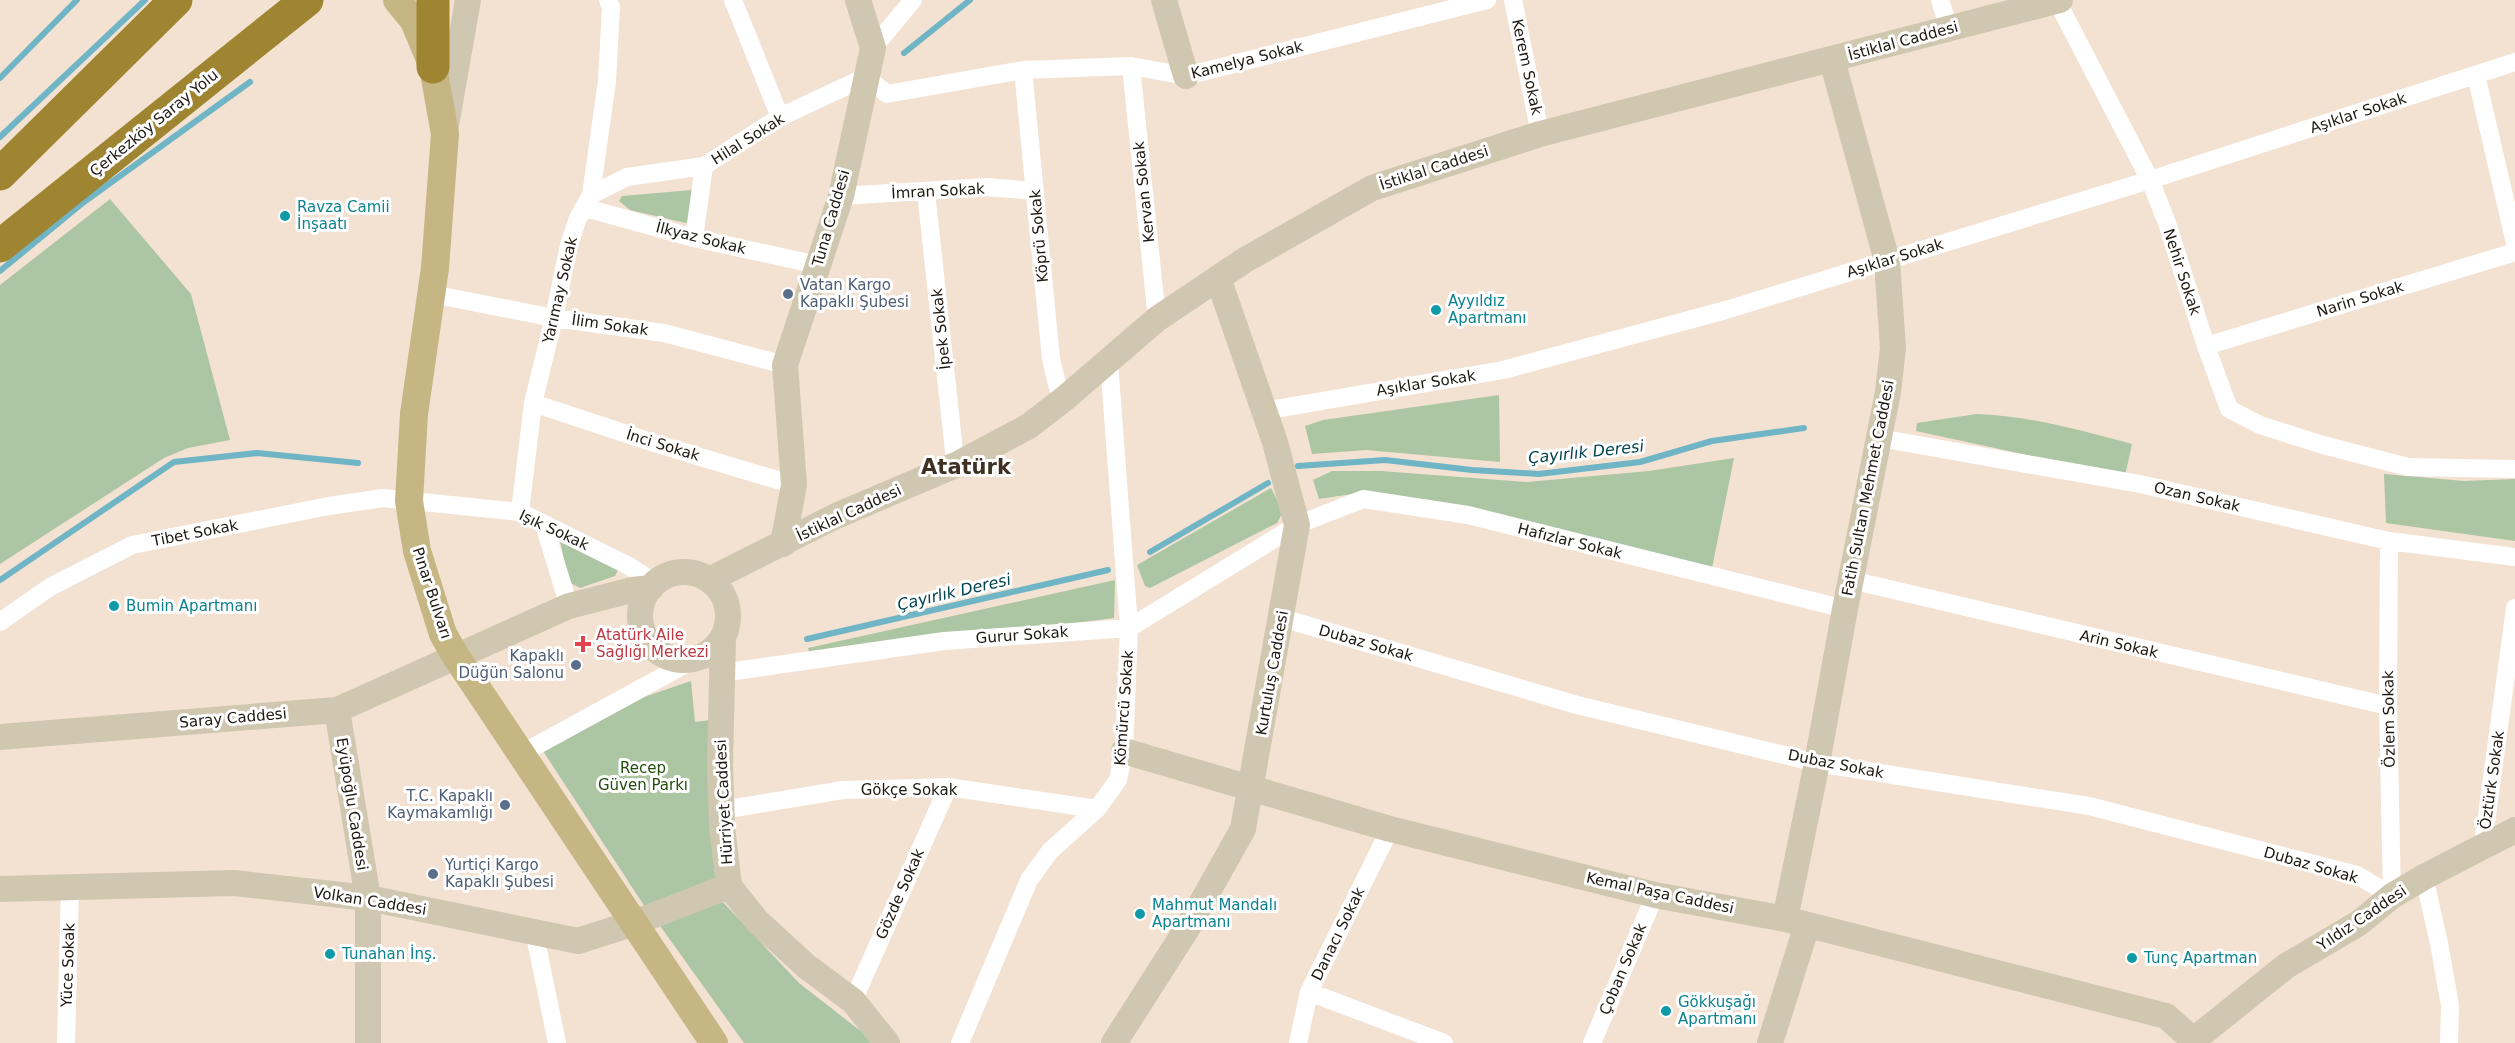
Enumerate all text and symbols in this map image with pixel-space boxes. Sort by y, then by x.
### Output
street label: Kerem Sokak [1508,17,1546,117]
street label: İstiklal Caddesi [1846,17,1960,64]
street label: Kamelya Sokak [1189,37,1305,83]
street label: Çerkezköy Saray Yolu [86,66,222,180]
street label: Aşıklar Sokak [2308,89,2409,137]
street label: Hilal Sokak [708,109,788,169]
street label: Kervan Sokak [1130,140,1158,244]
street label: İstiklal Caddesi [1377,141,1491,194]
street label: Tuna Caddesi [808,168,853,269]
street label: İmran Sokak [891,179,986,202]
street label: Köprü Sokak [1026,188,1052,283]
place label: Ravza Camii İnşaatı [297,198,390,233]
marker: Ravza Camii İnşaatı [278,209,292,223]
street label: İlkyaz Sokak [654,217,749,258]
street label: Nehir Sokak [2160,226,2205,318]
street label: Yarımay Sokak [539,235,581,346]
street label: Aşıklar Sokak [1844,235,1946,281]
place label: Vatan Kargo Kapaklı Şubesi [800,276,909,311]
street label: Narin Sokak [2314,277,2406,321]
marker: Vatan Kargo Kapaklı Şubesi [781,287,795,301]
street label: İpek Sokak [927,287,954,371]
place label: Ayyıldız Apartmanı [1448,292,1527,327]
marker: Ayyıldız Apartmanı [1429,303,1443,317]
street label: İlim Sokak [571,310,650,339]
street label: Aşıklar Sokak [1375,366,1477,400]
street label: Fatih Sultan Mehmet Caddesi [1838,379,1898,597]
street label: İnci Sokak [624,424,703,465]
water label: Çayırlık Deresi [1527,436,1645,468]
district label: Atatürk [921,455,1012,479]
street label: Ozan Sokak [2152,478,2242,516]
street label: İstiklal Caddesi [793,480,904,545]
street label: Işık Sokak [516,506,592,554]
street label: Tibet Sokak [149,516,240,550]
street label: Hafızlar Sokak [1516,519,1624,563]
street label: Pınar Bulvarı [409,545,455,641]
water label: Çayırlık Deresi [895,570,1013,614]
place label: Bumin Apartmanı [126,597,257,615]
marker: Bumin Apartmanı [107,599,121,613]
street label: Kurtuluş Caddesi [1252,609,1292,737]
street label: Dubaz Sokak [1317,621,1416,665]
street label: Gurur Sokak [975,623,1069,647]
place label: Atatürk Aile Sağlığı Merkezi [596,626,709,661]
street label: Arin Sokak [2078,626,2160,662]
marker: Atatürk Aile Sağlığı Merkezi [574,635,592,653]
place label: Kapaklı Düğün Salonu [459,647,564,682]
street label: Kömürcü Sokak [1111,649,1137,766]
marker: Kapaklı Düğün Salonu [569,658,583,672]
street label: Özlem Sokak [2378,670,2399,768]
street label: Saray Caddesi [179,704,287,732]
street label: Öztürk Sokak [2475,729,2508,831]
street label: Eyüpoğlu Caddesi [333,736,371,872]
street label: Hürriyet Caddesi [712,739,736,865]
street label: Dubaz Sokak [1786,746,1886,782]
park label: Recep Güven Parkı [598,759,688,794]
street label: Gökçe Sokak [861,781,958,799]
place label: T.C. Kapaklı Kaymakamlığı [387,787,493,822]
marker: T.C. Kapaklı Kaymakamlığı [498,798,512,812]
street label: Dubaz Sokak [2262,843,2361,887]
street label: Gözde Sokak [872,846,928,942]
place label: Yurtiçi Kargo Kapaklı Şubesi [444,856,554,891]
marker: Yurtiçi Kargo Kapaklı Şubesi [426,867,440,881]
street label: Kemal Paşa Caddesi [1585,869,1735,917]
street label: Yıldız Caddesi [2313,882,2410,955]
street label: Volkan Caddesi [312,883,428,919]
street label: Danacı Sokak [1308,884,1369,984]
place label: Mahmut Mandalı Apartmanı [1152,896,1277,931]
marker: Mahmut Mandalı Apartmanı [1133,907,1147,921]
street label: Çoban Sokak [1596,920,1650,1017]
street label: Yüce Sokak [58,922,78,1008]
place label: Tunahan İnş. [341,944,437,963]
marker: Tunahan İnş. [323,947,337,961]
place label: Tunç Apartman [2143,949,2257,967]
marker: Tunç Apartman [2125,951,2139,965]
place label: Gökkuşağı Apartmanı [1678,993,1757,1028]
marker: Gökkuşağı Apartmanı [1659,1004,1673,1018]

